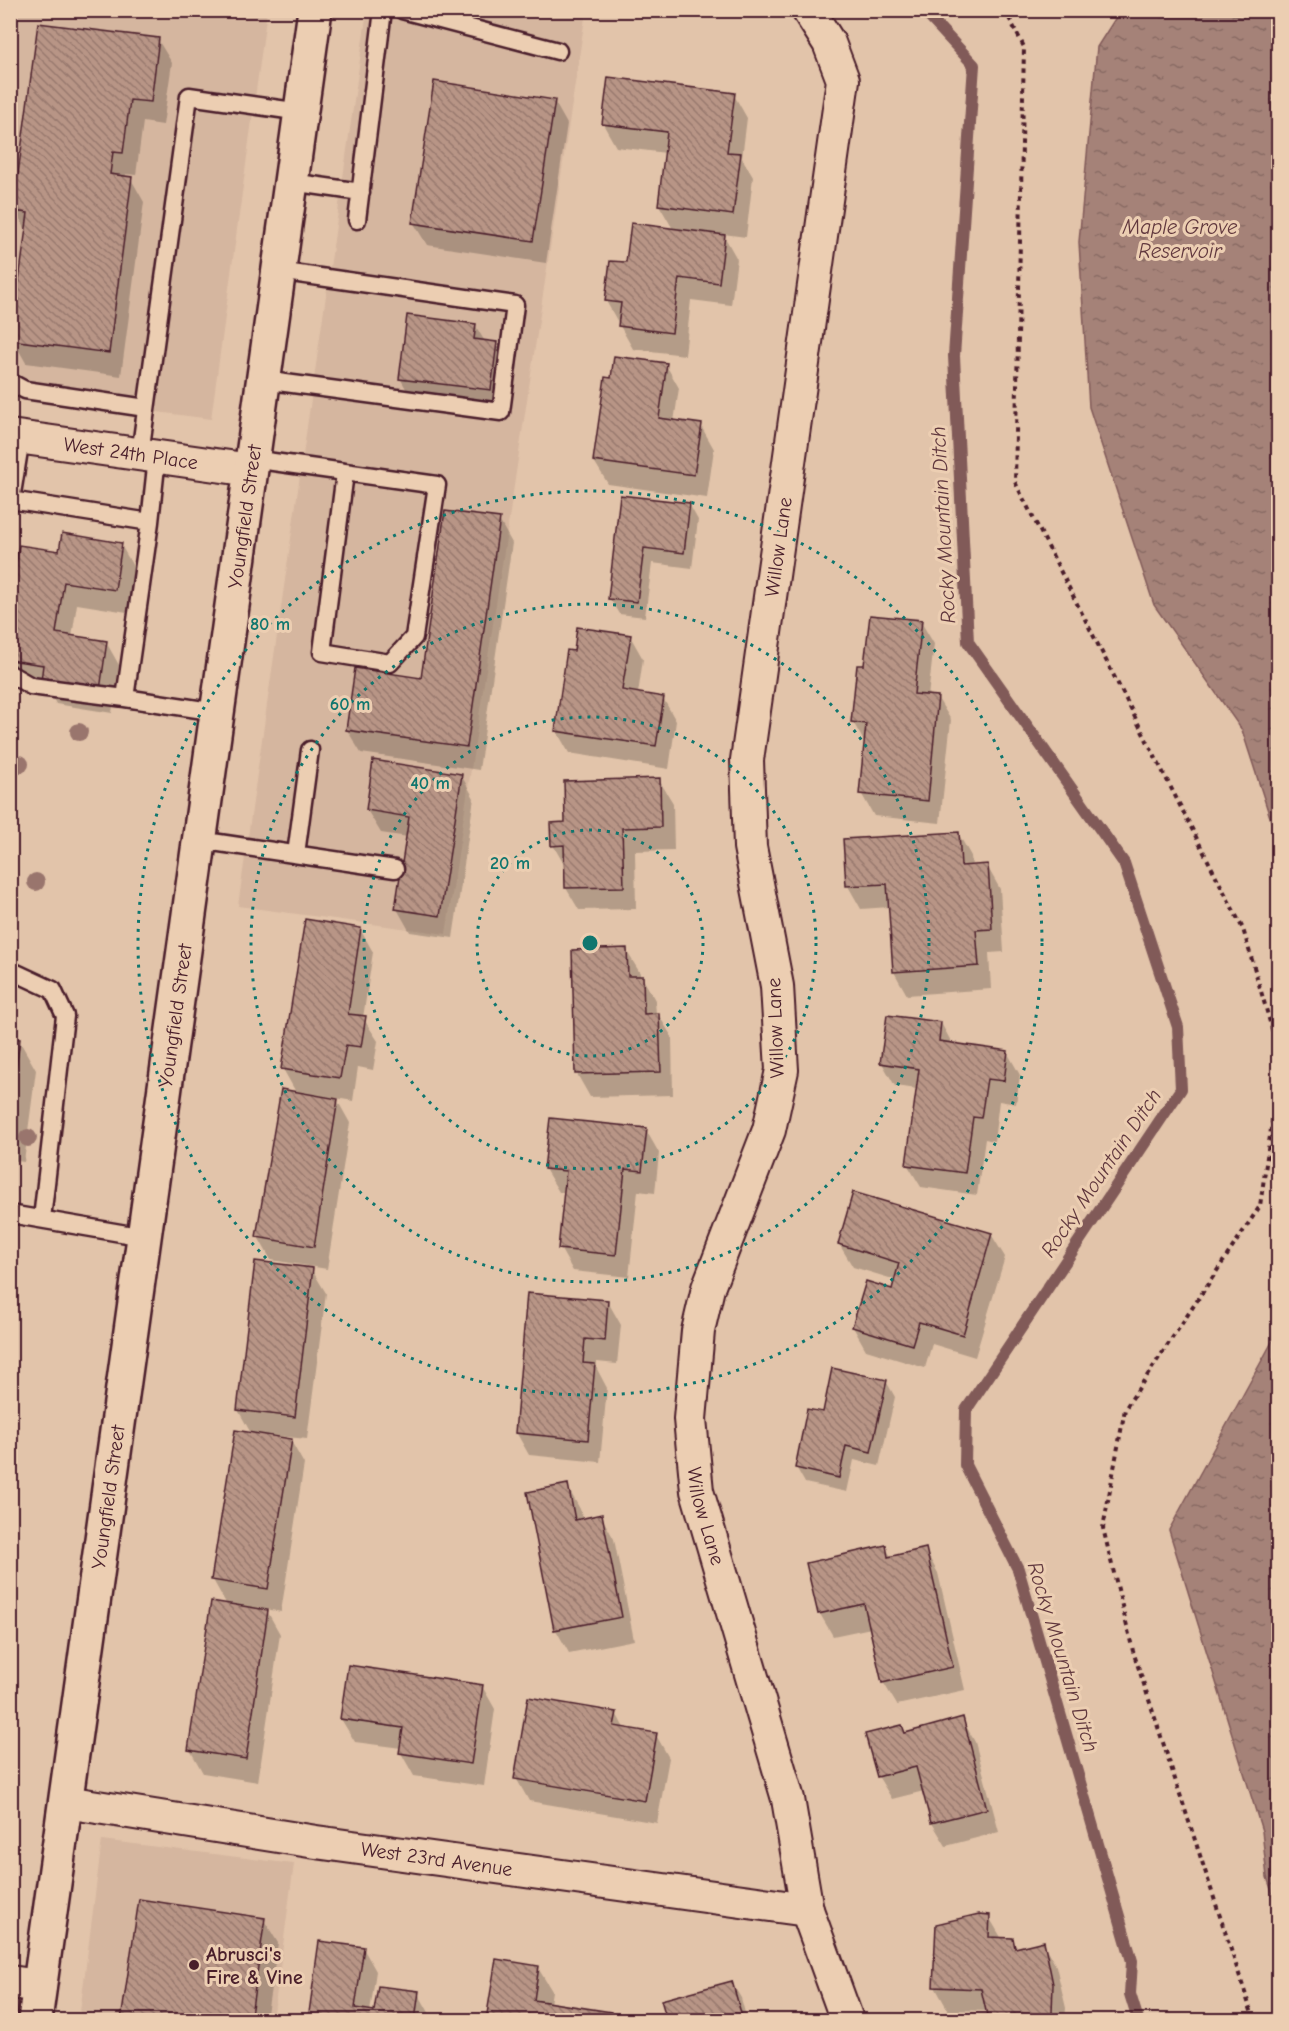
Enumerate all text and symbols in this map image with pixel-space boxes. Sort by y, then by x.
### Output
water label: Maple Grove Reservoir [1122,215,1238,263]
water label: Rocky Mountain Ditch [926,426,960,624]
street label: West 24th Place [62,433,199,474]
street label: Youngfield Street [224,442,267,590]
street label: Willow Lane [760,496,797,599]
text: 80 m [250,614,290,635]
text: 60 m [330,694,370,715]
text: 40 m [410,773,450,794]
text: 20 m [490,853,530,874]
centre of rings [580,933,600,953]
street label: Youngfield Street [154,941,197,1089]
street label: Willow Lane [762,977,789,1079]
water label: Rocky Mountain Ditch [1036,1084,1166,1262]
street label: Youngfield Street [87,1422,130,1571]
street label: Willow Lane [683,1466,729,1568]
water label: Rocky Mountain Ditch [1023,1559,1103,1755]
street label: West 23rd Avenue [359,1837,514,1881]
place label: Abrusci's Fire & Vine [206,1943,303,1989]
marker: Abrusci's Fire & Vine [187,1958,201,1972]

